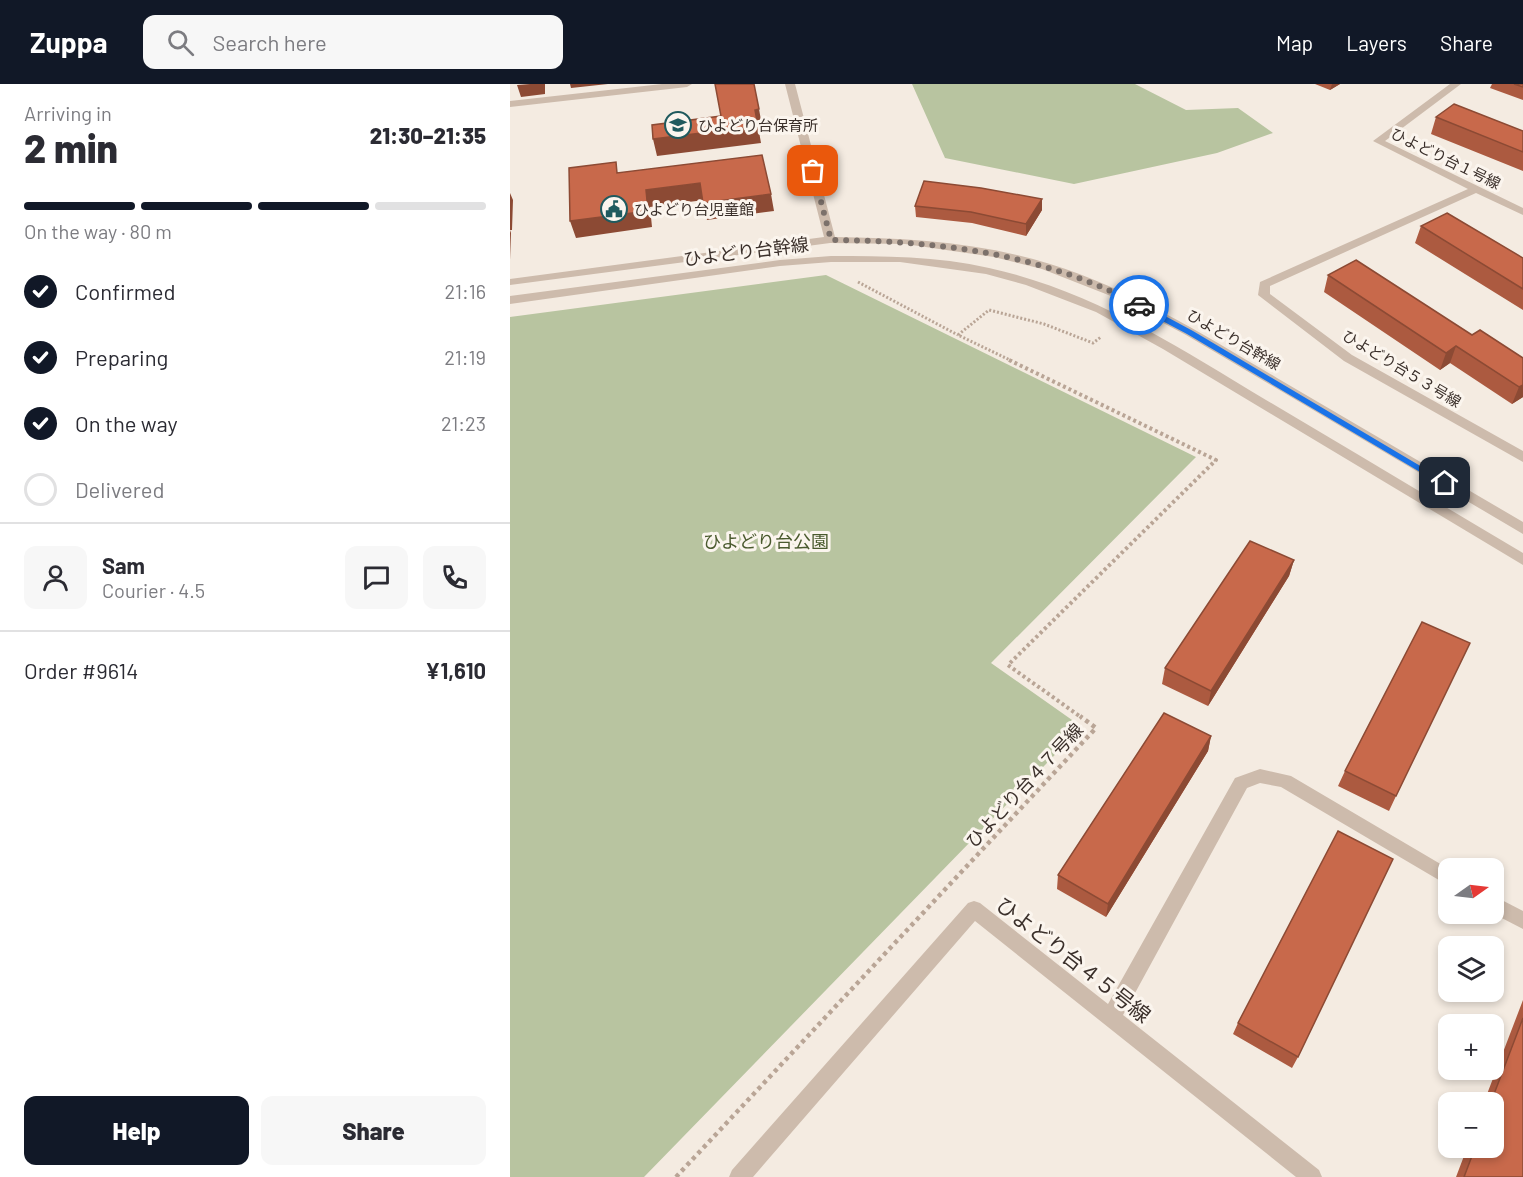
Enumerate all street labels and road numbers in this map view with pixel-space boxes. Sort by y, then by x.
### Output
street label: ひよどり台１号線 [1388,124,1504,192]
street label: ひよどり台幹線 [682,232,810,270]
street label: ひよどり台幹線 [1184,305,1284,373]
street label: ひよどり台５３号線 [1339,326,1465,410]
street label: ひよどり台４７号線 [961,718,1087,852]
street label: ひよどり台４５号線 [992,891,1156,1027]

